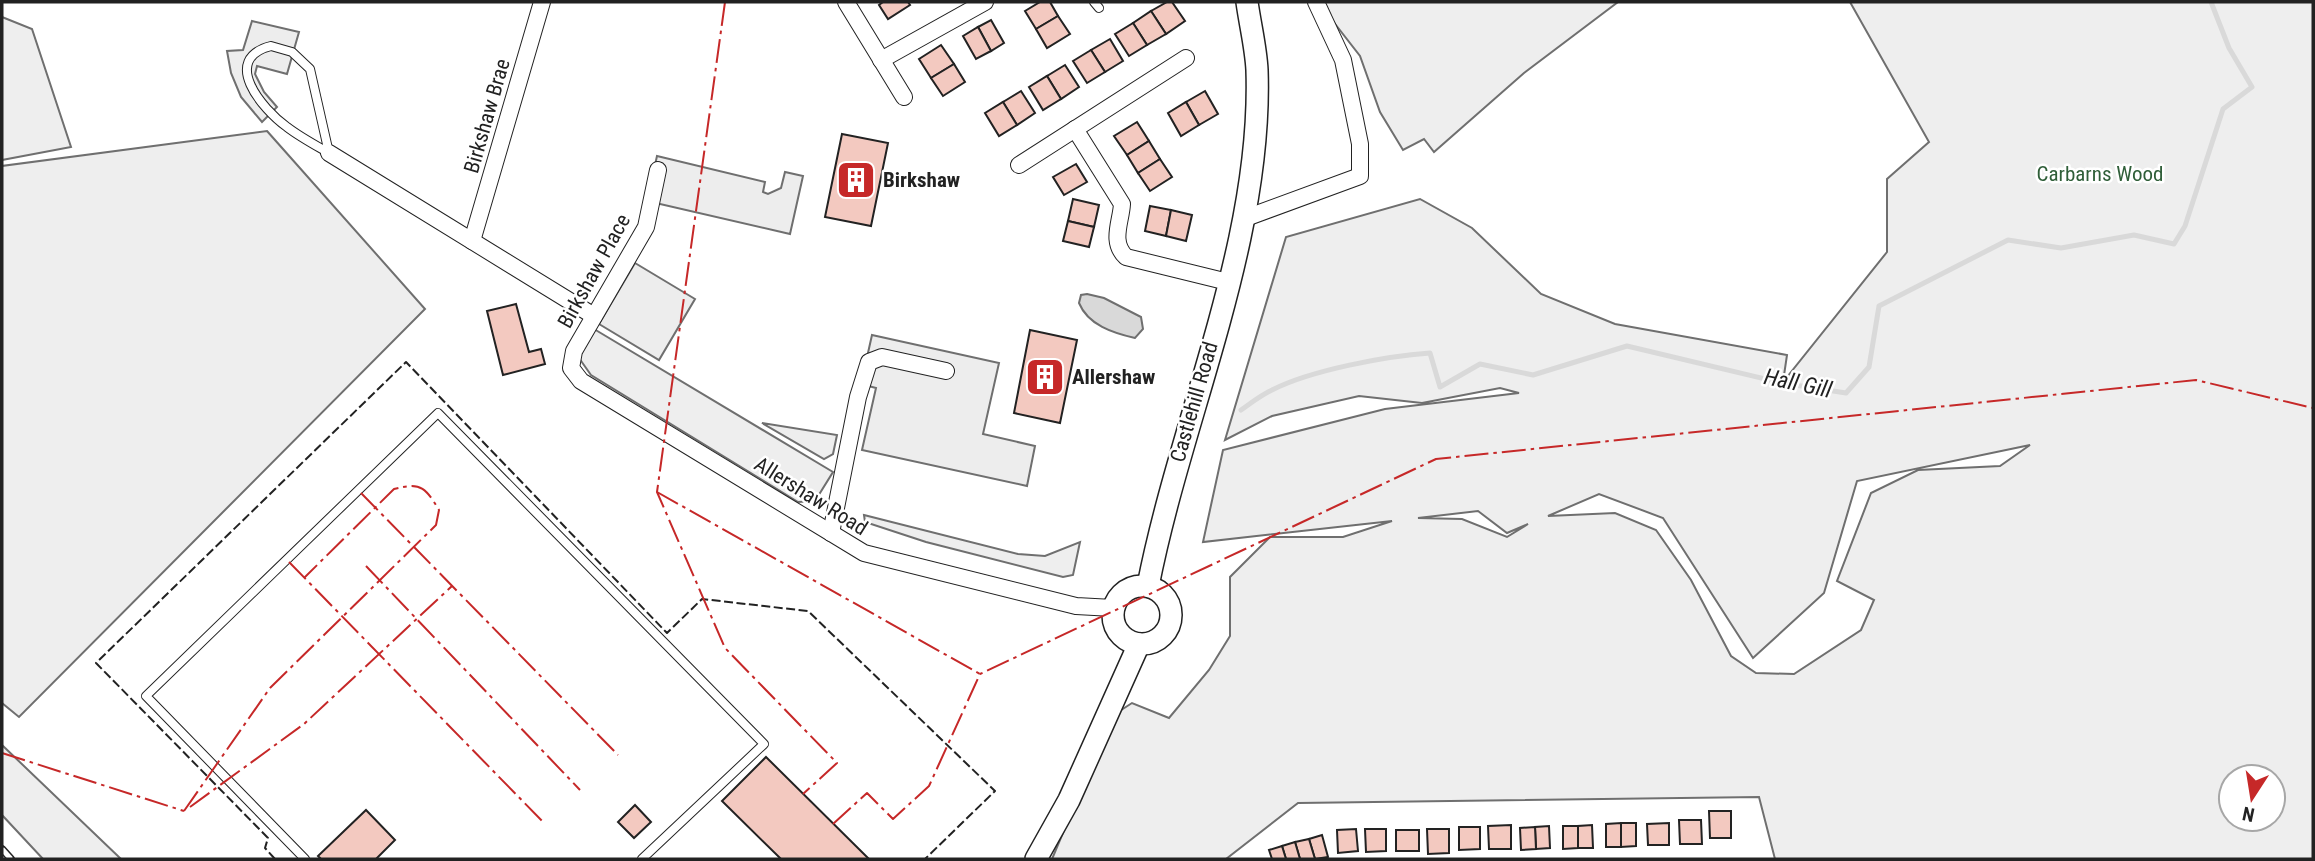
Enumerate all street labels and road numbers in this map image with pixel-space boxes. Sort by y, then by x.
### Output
street label: Birkshaw Brae [459,56,515,176]
street label: Birkshaw Place [553,210,635,332]
street label: Castlehill Road [1165,339,1223,465]
street label: Allershaw Road [750,452,872,540]

